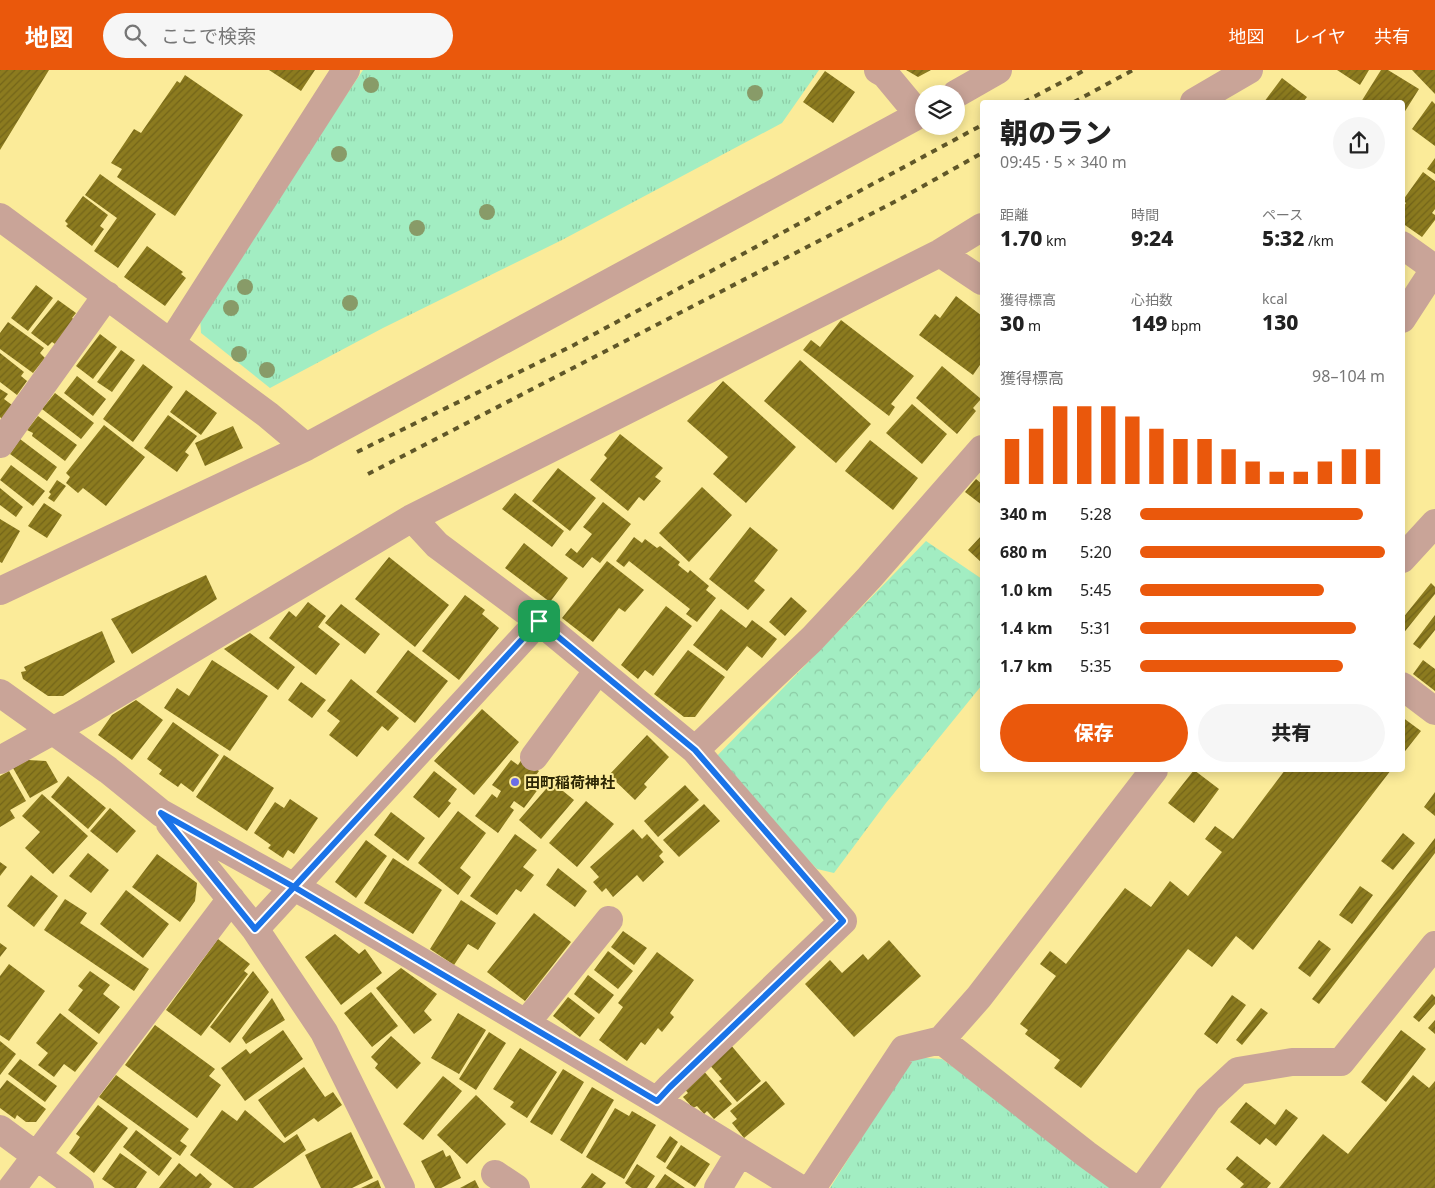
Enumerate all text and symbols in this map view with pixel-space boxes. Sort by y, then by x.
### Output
search box [103,13,453,58]
text: 地図 [25,20,73,53]
icon: search [121,21,149,49]
text: ここで検索 [161,23,256,49]
text: 地図 [1229,24,1265,48]
text: レイヤ [1293,24,1346,48]
text: 共有 [1374,24,1410,48]
map controls [915,85,965,135]
button: layers [915,85,965,135]
text: 朝のラン [1000,113,1112,151]
button: share [1333,117,1385,169]
text: 09:45 · 5 × 340 m [1000,151,1127,173]
text: 距離 [1000,205,1028,224]
text: 時間 [1131,205,1159,224]
text: ペース [1262,205,1303,224]
text: 1.70 [1000,224,1042,252]
text: 9:24 [1131,224,1173,252]
text: 5:32 [1262,224,1304,252]
text: km [1042,231,1067,250]
text: /km [1304,231,1334,250]
text: kcal [1262,289,1288,308]
text: 獲得標高 [1000,290,1056,309]
text: 心拍数 [1131,290,1173,309]
text: 130 [1262,308,1298,336]
text: 30 [1000,309,1024,337]
text: 149 [1131,309,1167,337]
text: m [1024,316,1041,335]
text: bpm [1167,316,1201,335]
text: 98–104 m [1312,365,1385,387]
text: 獲得標高 [1000,367,1064,389]
text: 340 m [1000,503,1047,525]
text: 5:28 [1080,503,1112,525]
text: 680 m [1000,541,1047,563]
text: 5:20 [1080,541,1112,563]
text: 1.0 km [1000,579,1052,601]
text: 5:45 [1080,579,1112,601]
pin [518,600,560,642]
icon: arrive [525,607,553,635]
text: 1.4 km [1000,617,1052,639]
text: 5:31 [1080,617,1112,639]
text: 1.7 km [1000,655,1052,677]
text: 5:35 [1080,655,1112,677]
button: 保存 [1000,704,1188,762]
button: 共有 [1198,704,1385,762]
place label: 田町稲荷神社 [525,772,615,792]
marker: 田町稲荷神社 [509,776,521,788]

